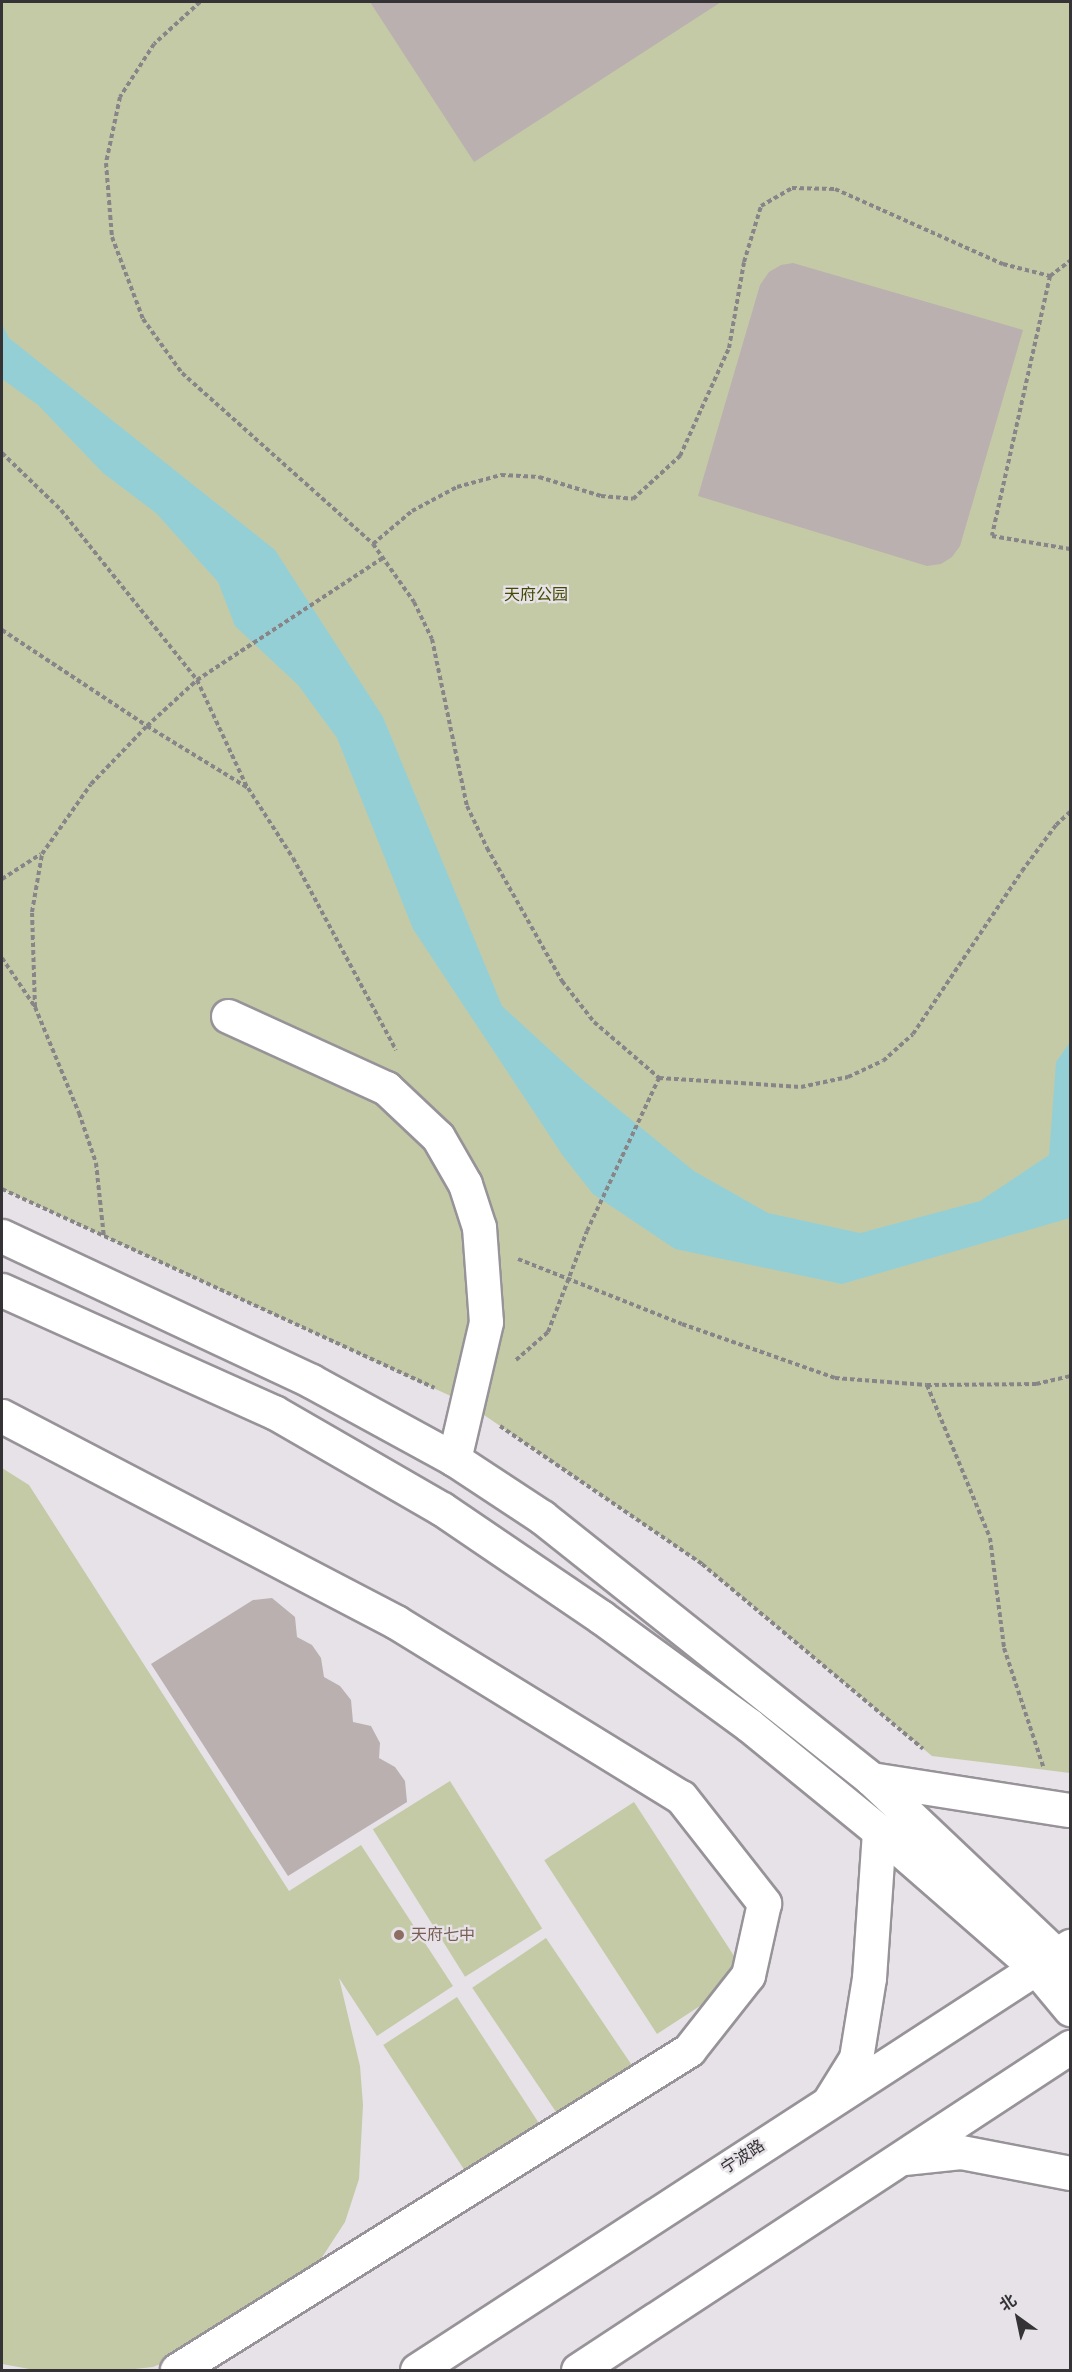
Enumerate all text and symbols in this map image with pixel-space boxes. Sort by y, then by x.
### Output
park label: 天府公园 [504,585,568,605]
place label: 天府七中 [411,1925,475,1945]
marker: 天府七中 [392,1928,406,1942]
street label: 宁波路 [718,2136,768,2178]
north arrow [988,2288,1048,2348]
text: 北 [996,2290,1020,2315]

